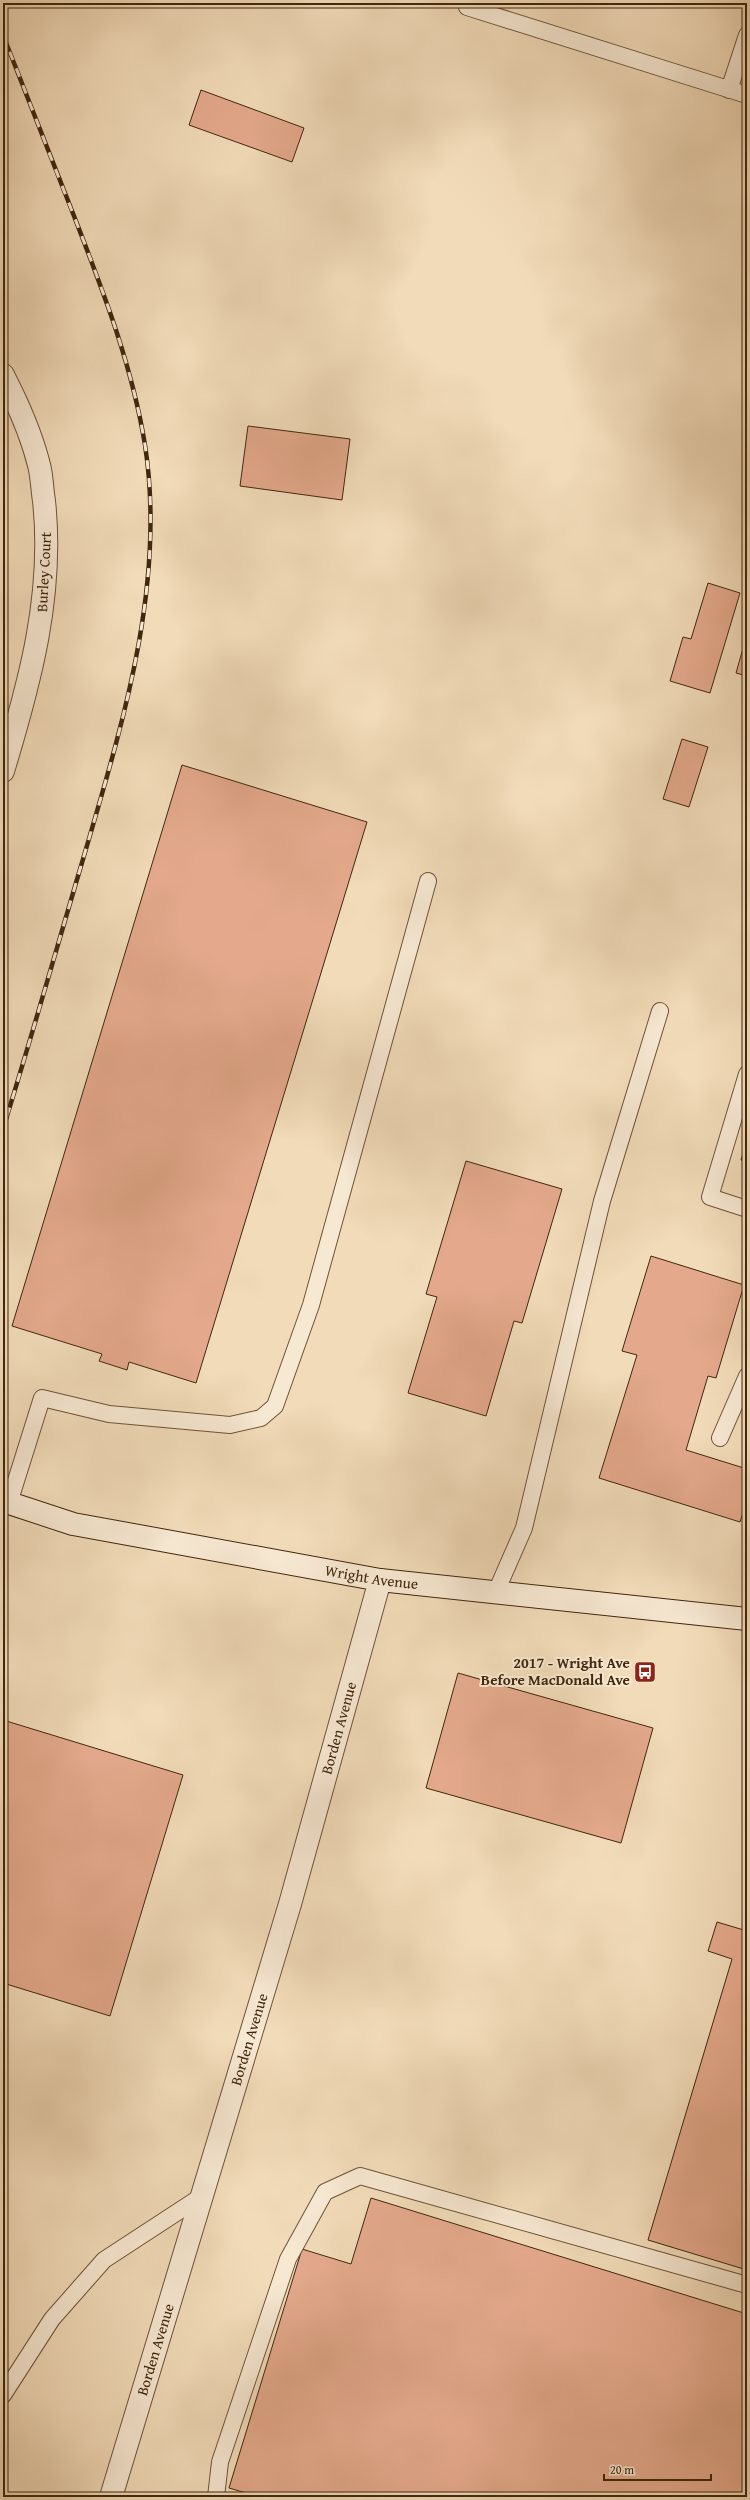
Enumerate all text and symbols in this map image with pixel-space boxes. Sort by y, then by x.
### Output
street label: Burley Court [31,531,56,613]
street label: Wright Avenue [323,1559,419,1594]
place label: 2017 - Wright Ave Before MacDonald Ave [481,1652,630,1690]
bus stop icon: 2017 - Wright Ave Before MacDonald Ave [632,1659,658,1685]
street label: Borden Avenue [316,1679,361,1777]
street label: Borden Avenue [225,1991,272,2088]
street label: Borden Avenue [131,2301,179,2398]
scale bar [604,2456,711,2482]
text: 20 m [610,2461,634,2478]

